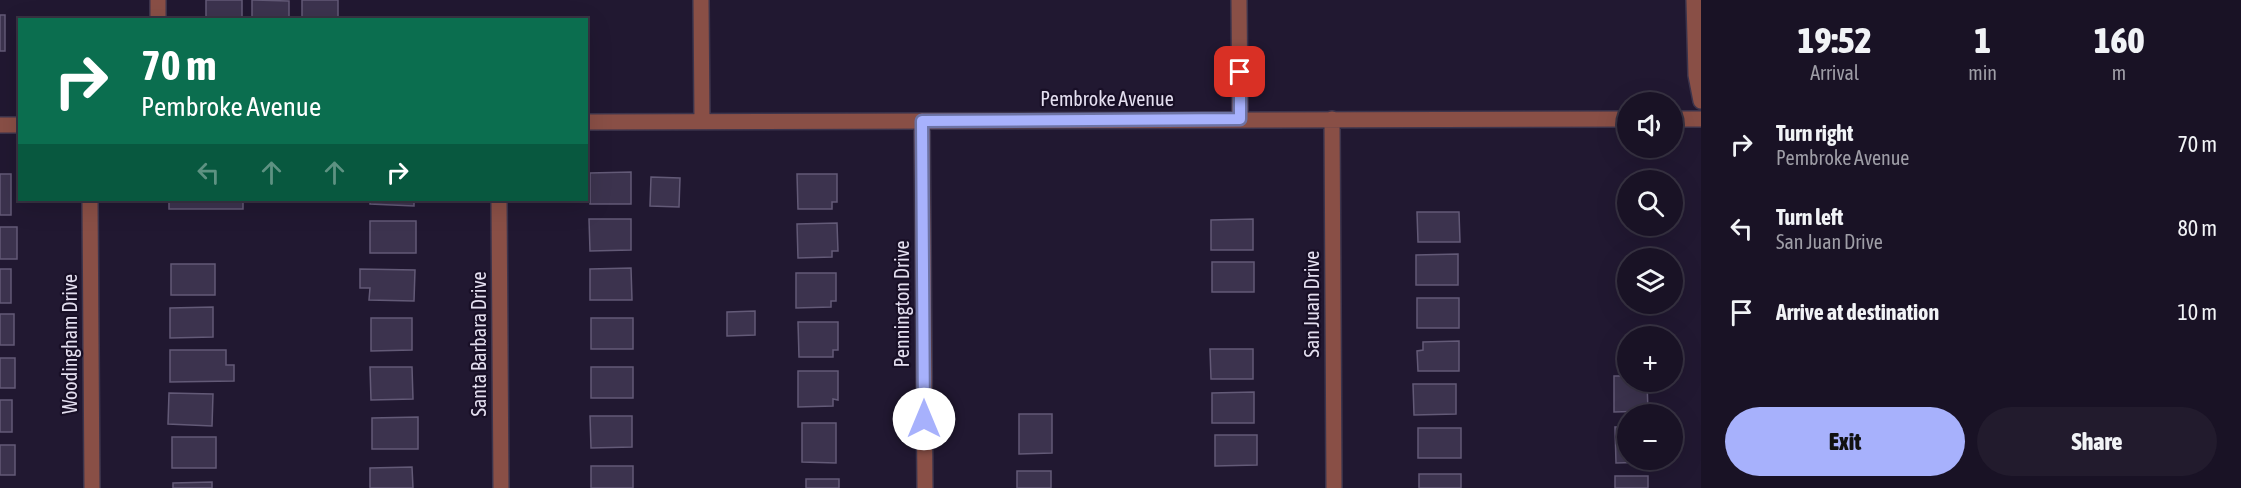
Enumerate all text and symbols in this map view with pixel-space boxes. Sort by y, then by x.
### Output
text: 19:52 [1798,19,1872,61]
text: 1 [1974,19,1991,61]
text: 160 [2094,19,2144,61]
text: 70 m [141,41,216,89]
icon: right [42,42,120,120]
pin [1214,46,1265,97]
icon: arrive [1223,55,1256,88]
text: Arrival [1810,61,1859,84]
text: min [1968,61,1997,84]
text: m [2112,61,2126,84]
street label: Pembroke Avenue [1040,87,1174,110]
text: Pembroke Avenue [141,91,321,122]
map controls [1617,92,1683,470]
button: sound [1617,92,1683,158]
text: Turn right [1776,120,1853,146]
icon: right [1725,128,1758,161]
text: 70 m [2177,131,2217,157]
text: Pembroke Avenue [1776,146,1909,169]
icon: left [192,156,225,189]
icon: ahead [255,156,288,189]
icon: ahead [318,156,351,189]
icon: right [381,156,414,189]
button: search [1617,170,1683,236]
text: Turn left [1776,204,1843,230]
icon: left [1725,212,1758,245]
text: 80 m [2177,215,2217,241]
text: San Juan Drive [1776,230,1883,253]
street label: Pennington Drive [890,240,913,368]
button: layers [1617,248,1683,314]
street label: San Juan Drive [1300,251,1323,357]
street label: Santa Barbara Drive [467,271,490,417]
street label: Woodingham Drive [58,274,81,414]
icon: arrive [1725,296,1758,329]
text: Arrive at destination [1776,299,1939,325]
text: 10 m [2177,299,2217,325]
button: + [1617,326,1683,392]
position arrow [892,387,956,451]
button: − [1617,404,1683,470]
button: Exit [1725,407,1965,476]
button: Share [1977,407,2217,476]

